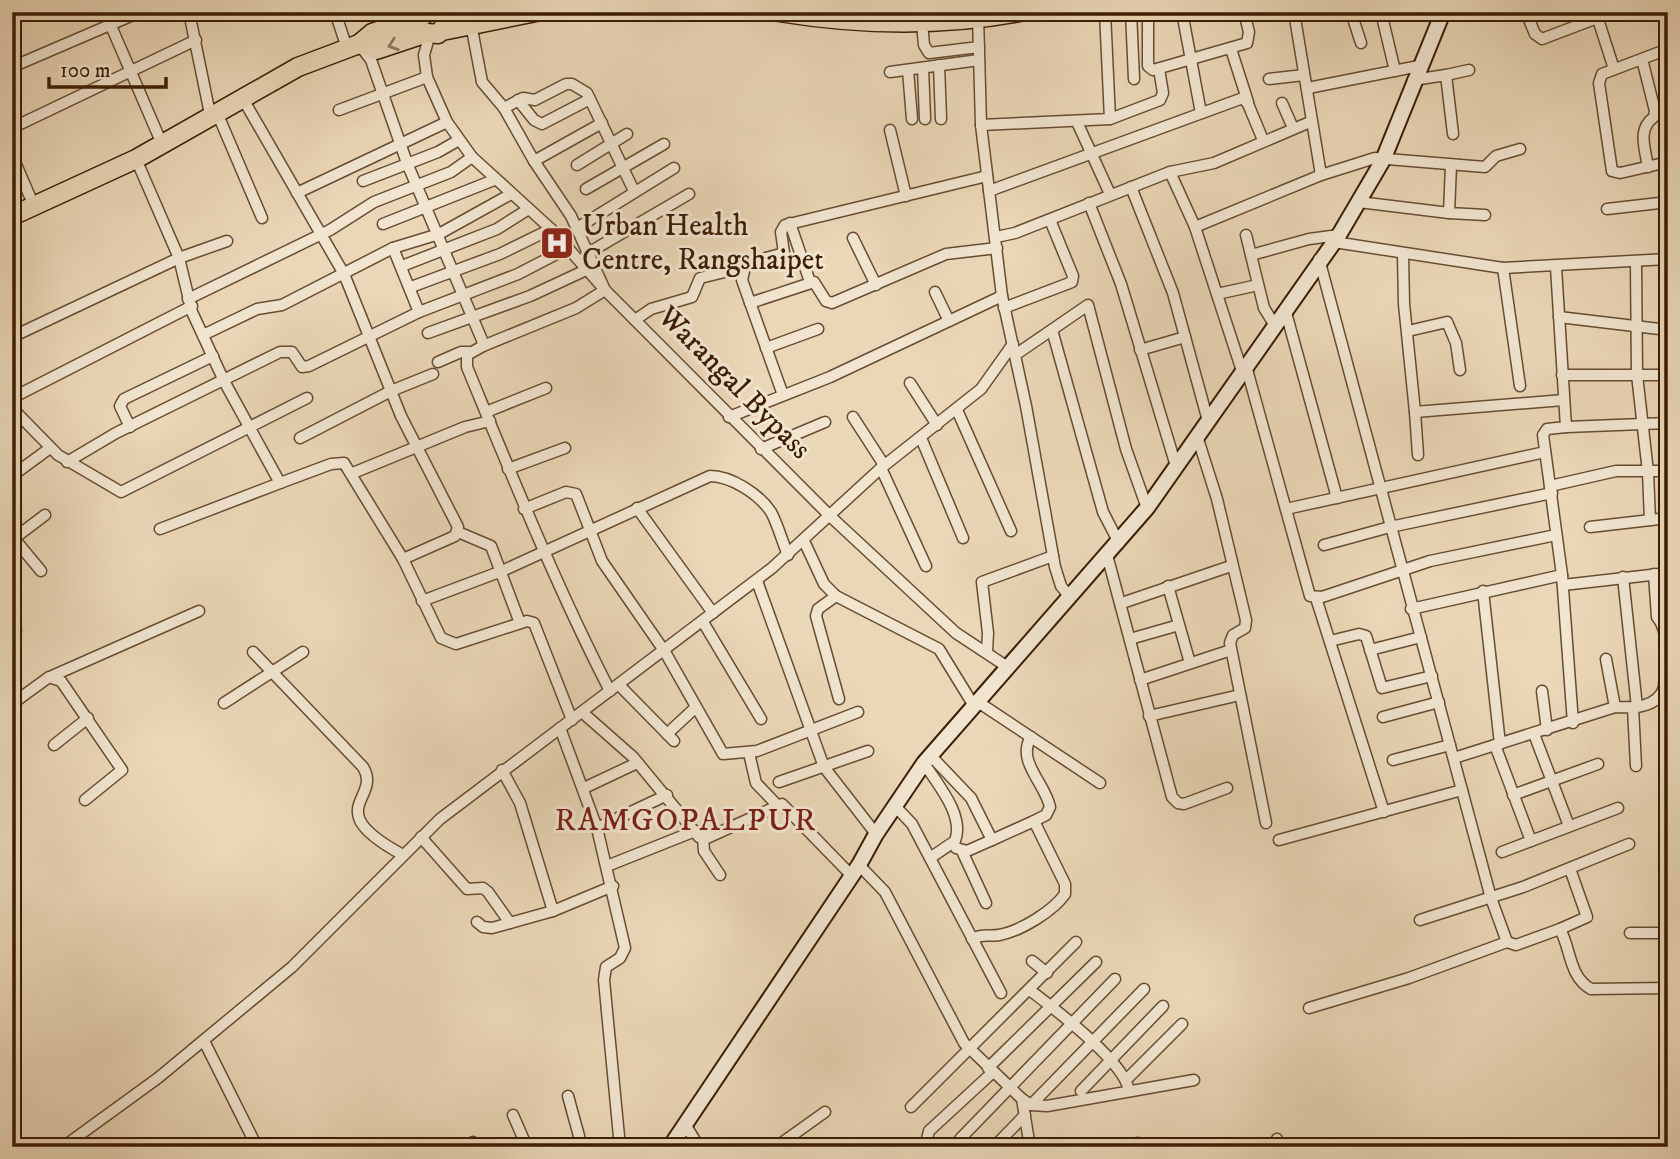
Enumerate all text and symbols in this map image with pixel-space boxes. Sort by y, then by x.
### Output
one-way arrow [387,37,399,51]
scale bar [49,46,166,90]
text: 100 m [60,58,111,84]
place label: Urban Health Centre, Rangshaipet [582,208,824,279]
hospital icon: Urban Health Centre, Rangshaipet [538,224,576,262]
street label: Warangal Bypass [649,298,818,467]
district label: RAMGOPALPUR [554,801,818,841]

